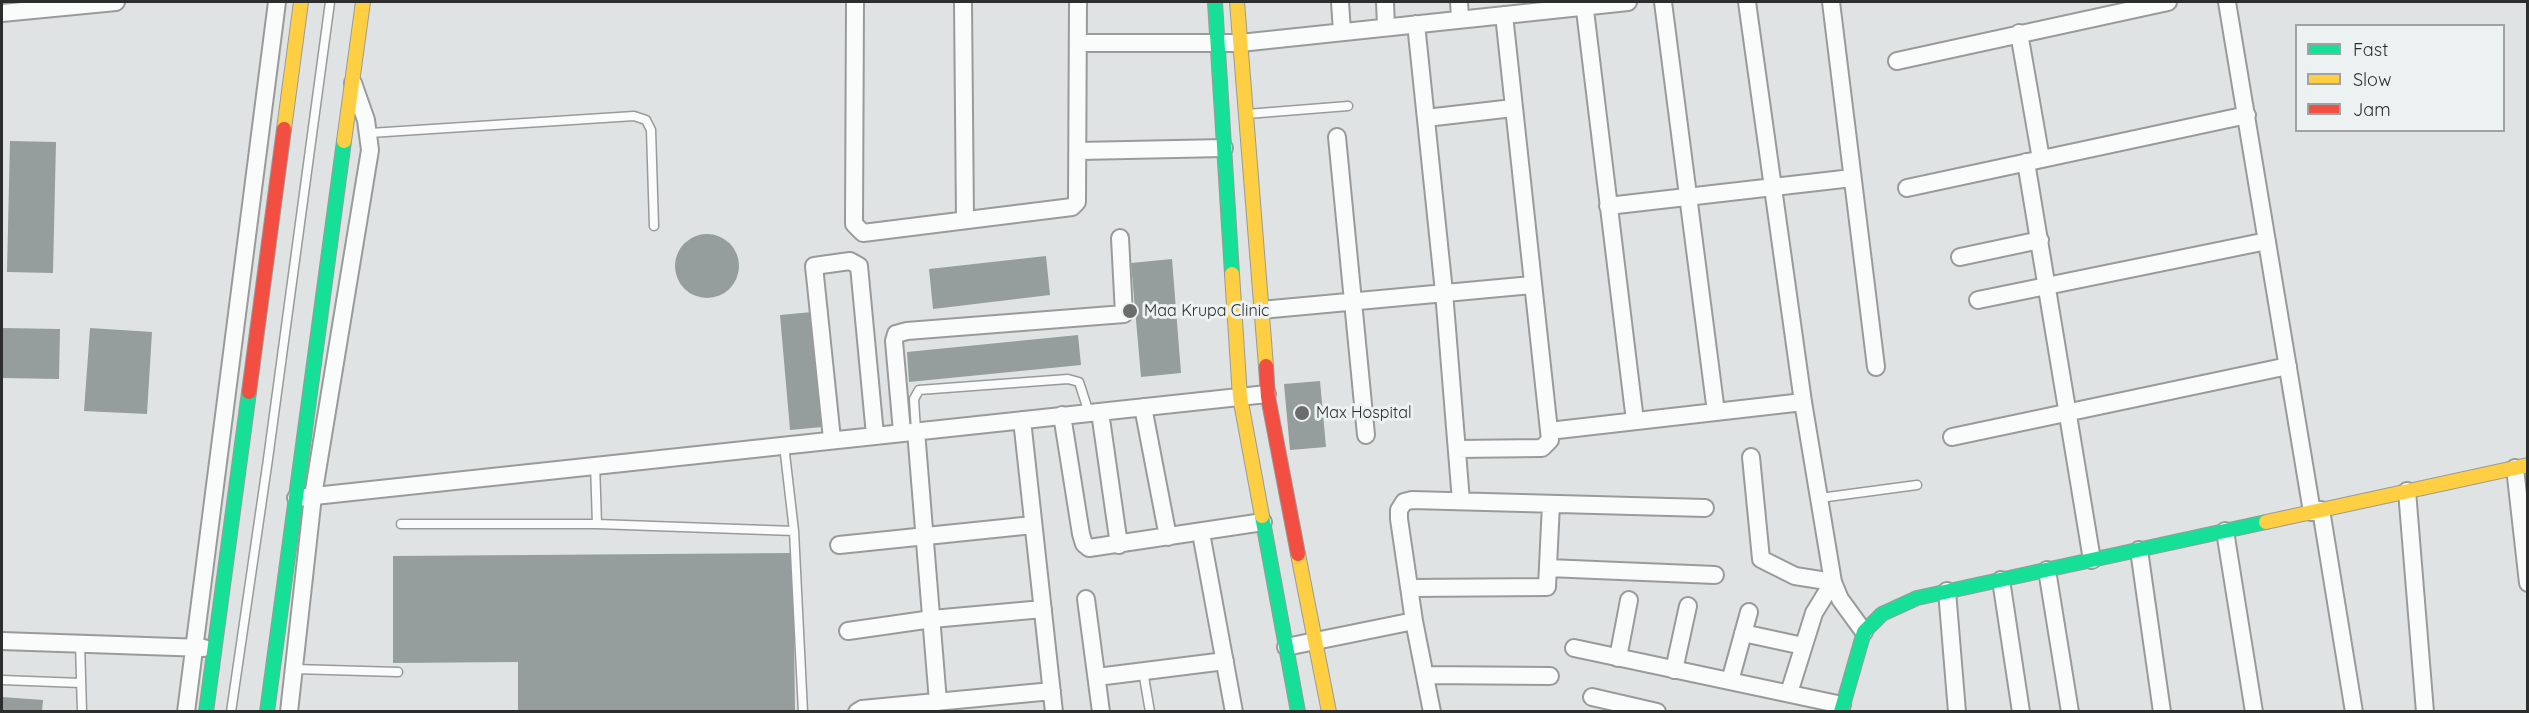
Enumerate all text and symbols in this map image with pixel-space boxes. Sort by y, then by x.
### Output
legend [2295,24,2505,132]
text: Fast [2353,38,2388,61]
text: Slow [2353,68,2391,91]
text: Jam [2353,98,2391,121]
place label: Maa Krupa Clinic [1144,301,1269,321]
marker: Maa Krupa Clinic [1121,302,1139,320]
place label: Max Hospital [1316,403,1412,423]
marker: Max Hospital [1293,404,1311,422]

